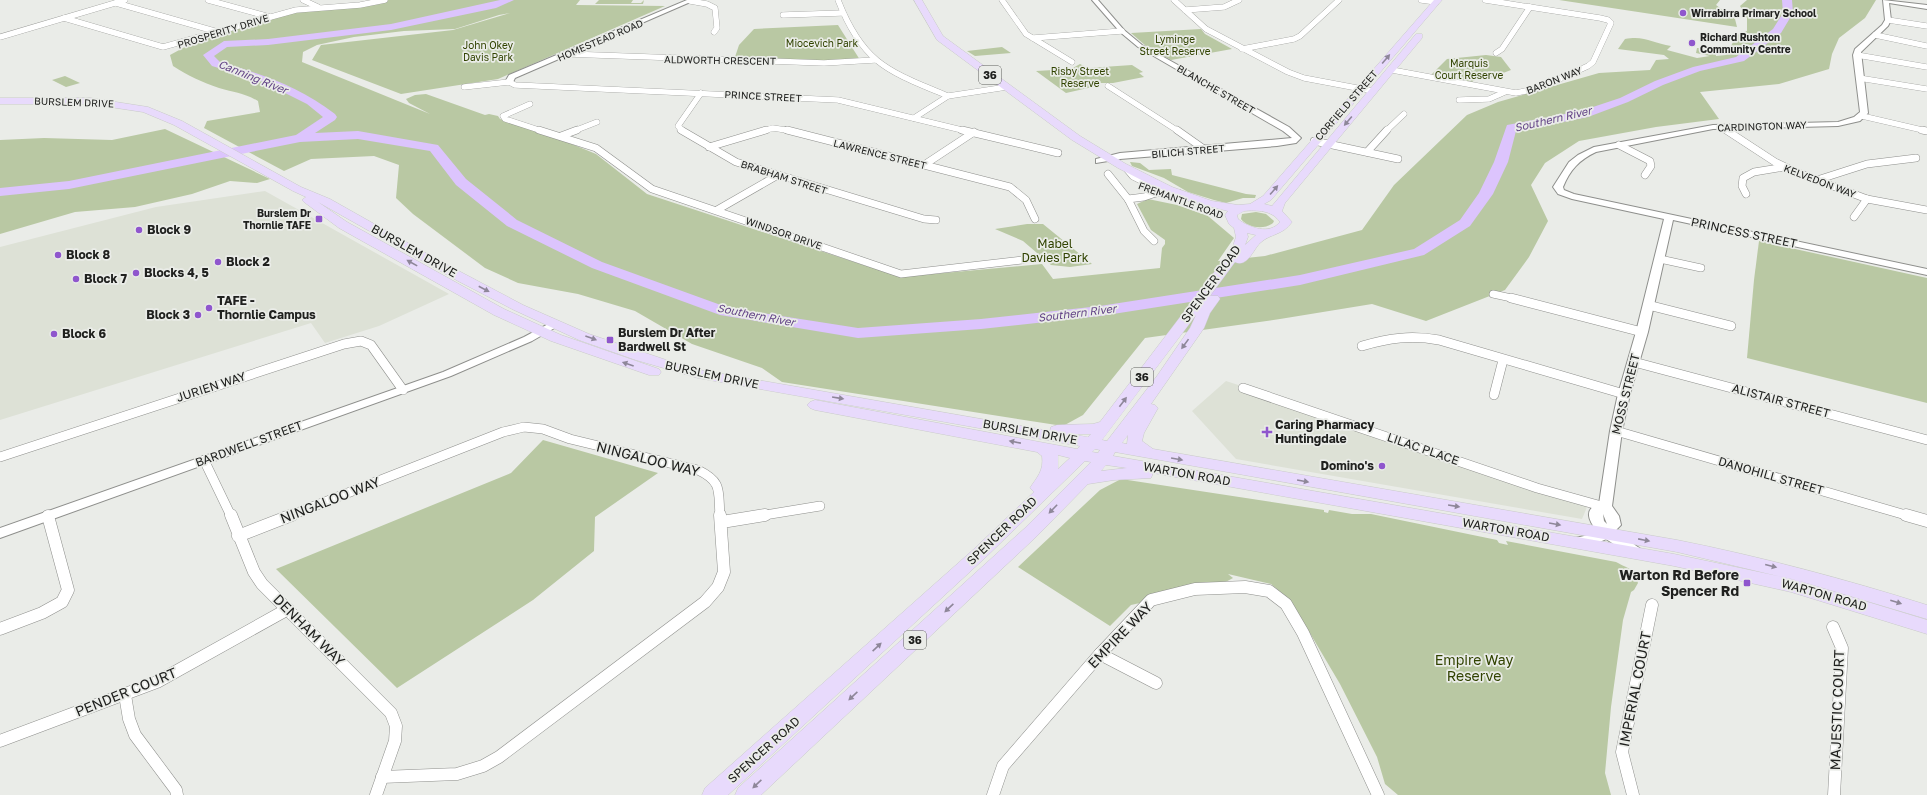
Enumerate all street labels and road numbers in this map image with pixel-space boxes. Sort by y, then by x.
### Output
street label: PROSPERITY DRIVE [176,11,270,51]
street label: HOMESTEAD ROAD [555,16,645,64]
street label: ALDWORTH CRESCENT [664,53,776,67]
street label: BLANCHE STREET [1175,62,1257,116]
street label: BARON WAY [1524,64,1584,96]
road number: 36 [979,66,1001,84]
street label: CORFIELD STREET [1312,67,1380,143]
street label: PRINCE STREET [724,88,802,104]
street label: BURSLEM DRIVE [34,95,114,109]
street label: CARDINGTON WAY [1717,118,1807,134]
street label: LAWRENCE STREET [832,137,928,171]
street label: BILICH STREET [1151,142,1225,160]
street label: BRABHAM STREET [739,157,829,197]
street label: KELVEDON WAY [1782,162,1858,200]
street label: FREMANTLE ROAD [1137,179,1225,221]
street label: WINDSOR DRIVE [744,214,824,252]
street label: PRINCESS STREET [1690,214,1799,251]
street label: BURSLEM DRIVE [369,221,460,280]
street label: SPENCER ROAD [1178,242,1244,325]
street label: MOSS STREET [1608,351,1643,436]
street label: BURSLEM DRIVE [664,357,761,392]
street label: JURIEN WAY [174,368,248,405]
road number: 36 [1131,368,1153,386]
street label: ALISTAIR STREET [1730,380,1832,421]
street label: BURSLEM DRIVE [982,416,1079,447]
street label: BARDWELL STREET [193,417,305,470]
street label: LILAC PLACE [1385,429,1461,468]
street label: NINGALOO WAY [595,437,702,480]
street label: DANOHILL STREET [1717,453,1826,498]
street label: WARTON ROAD [1142,458,1232,489]
street label: NINGALOO WAY [277,473,382,526]
street label: SPENCER ROAD [963,493,1040,568]
street label: WARTON ROAD [1461,514,1551,545]
street label: WARTON ROAD [1780,575,1869,614]
street label: DENHAM WAY [270,590,349,669]
street label: EMPIRE WAY [1084,598,1155,671]
street label: IMPERIAL COURT [1615,630,1654,748]
road number: 36 [904,631,926,649]
street label: MAJESTIC COURT [1826,649,1847,771]
street label: PENDER COURT [73,663,179,720]
street label: SPENCER ROAD [725,713,803,786]

